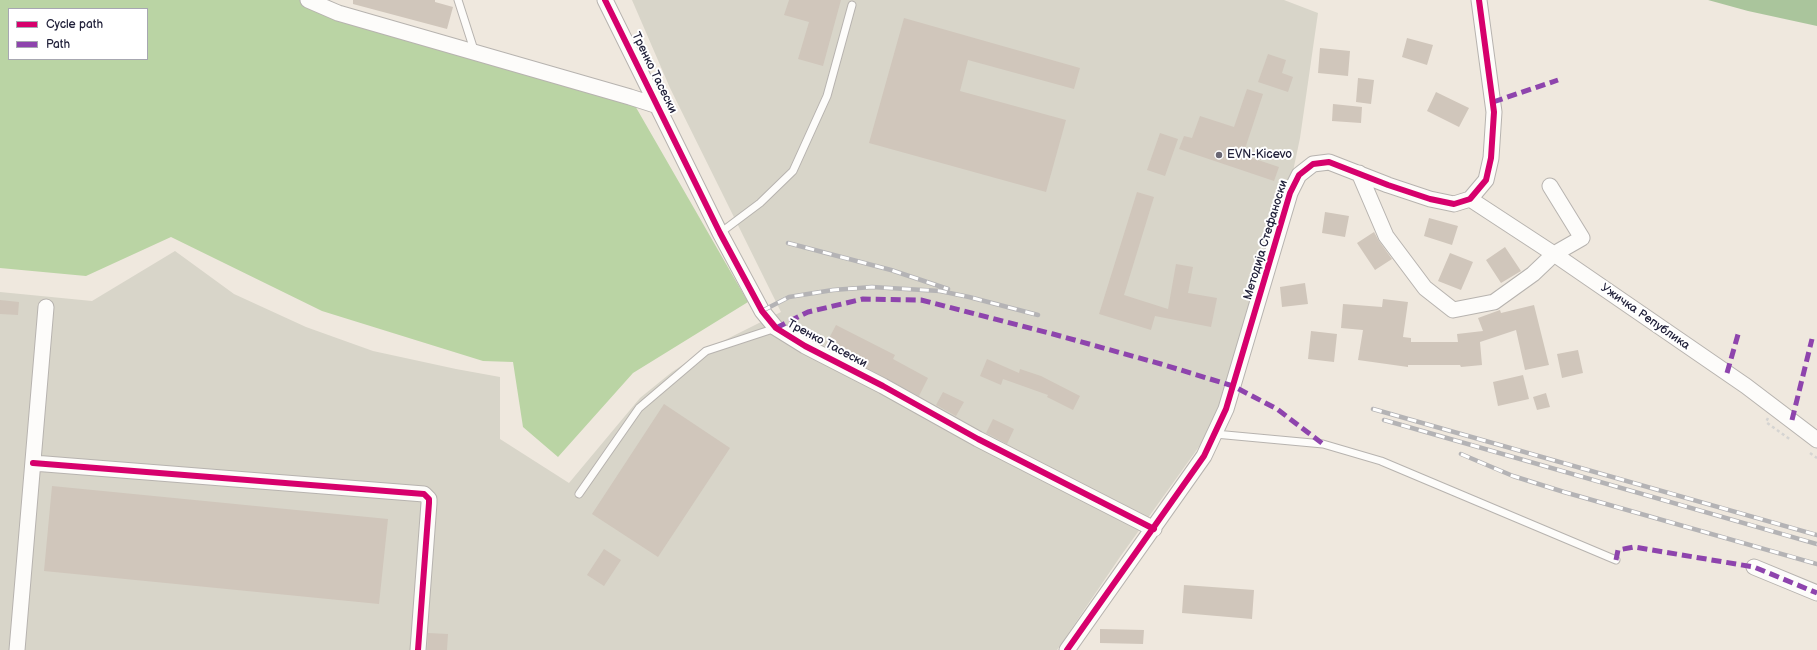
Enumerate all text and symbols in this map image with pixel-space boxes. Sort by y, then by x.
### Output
legend [8,8,148,60]
text: Cycle path [46,17,103,32]
street label: Тренко Тасески [628,30,680,116]
text: Path [46,37,70,52]
place label: EVN-Kicevo [1227,148,1292,162]
marker: EVN-Kicevo [1214,150,1224,160]
street label: Методија Стефаноски [1241,178,1291,302]
street label: Ужичка Република [1598,281,1692,353]
street label: Тренко Тасески [785,317,869,371]

